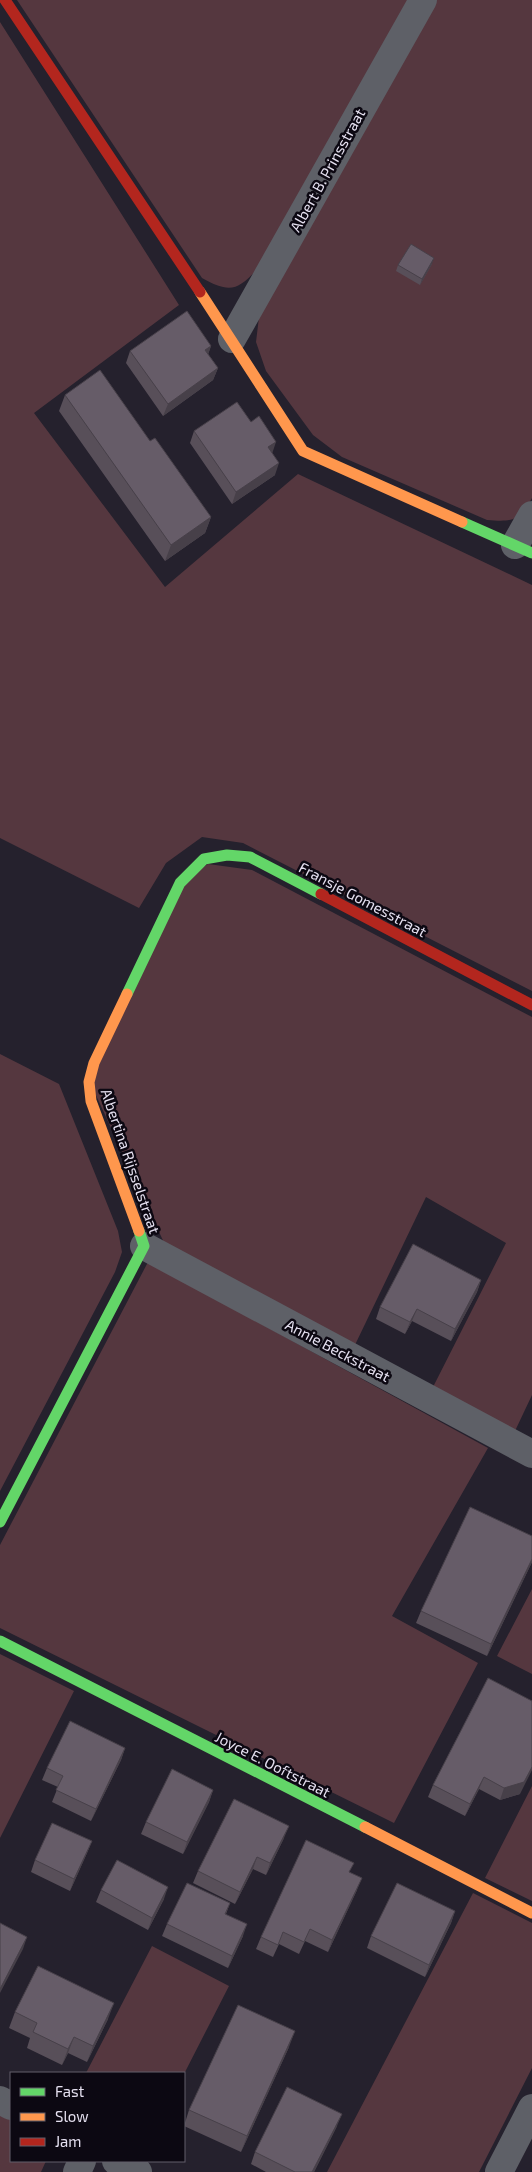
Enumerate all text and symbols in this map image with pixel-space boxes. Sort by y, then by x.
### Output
street label: Albert B. Prinsstraat [286,105,368,235]
street label: Fransje Gomesstraat [296,858,430,941]
street label: Albertina Rijsselstraat [97,1086,164,1236]
street label: Annie Beckstraat [283,1315,394,1385]
street label: Joyce E. Ooftstraat [212,1727,334,1801]
legend [10,2072,185,2162]
text: Fast [55,2082,85,2100]
text: Slow [55,2107,89,2125]
text: Jam [55,2132,81,2150]

